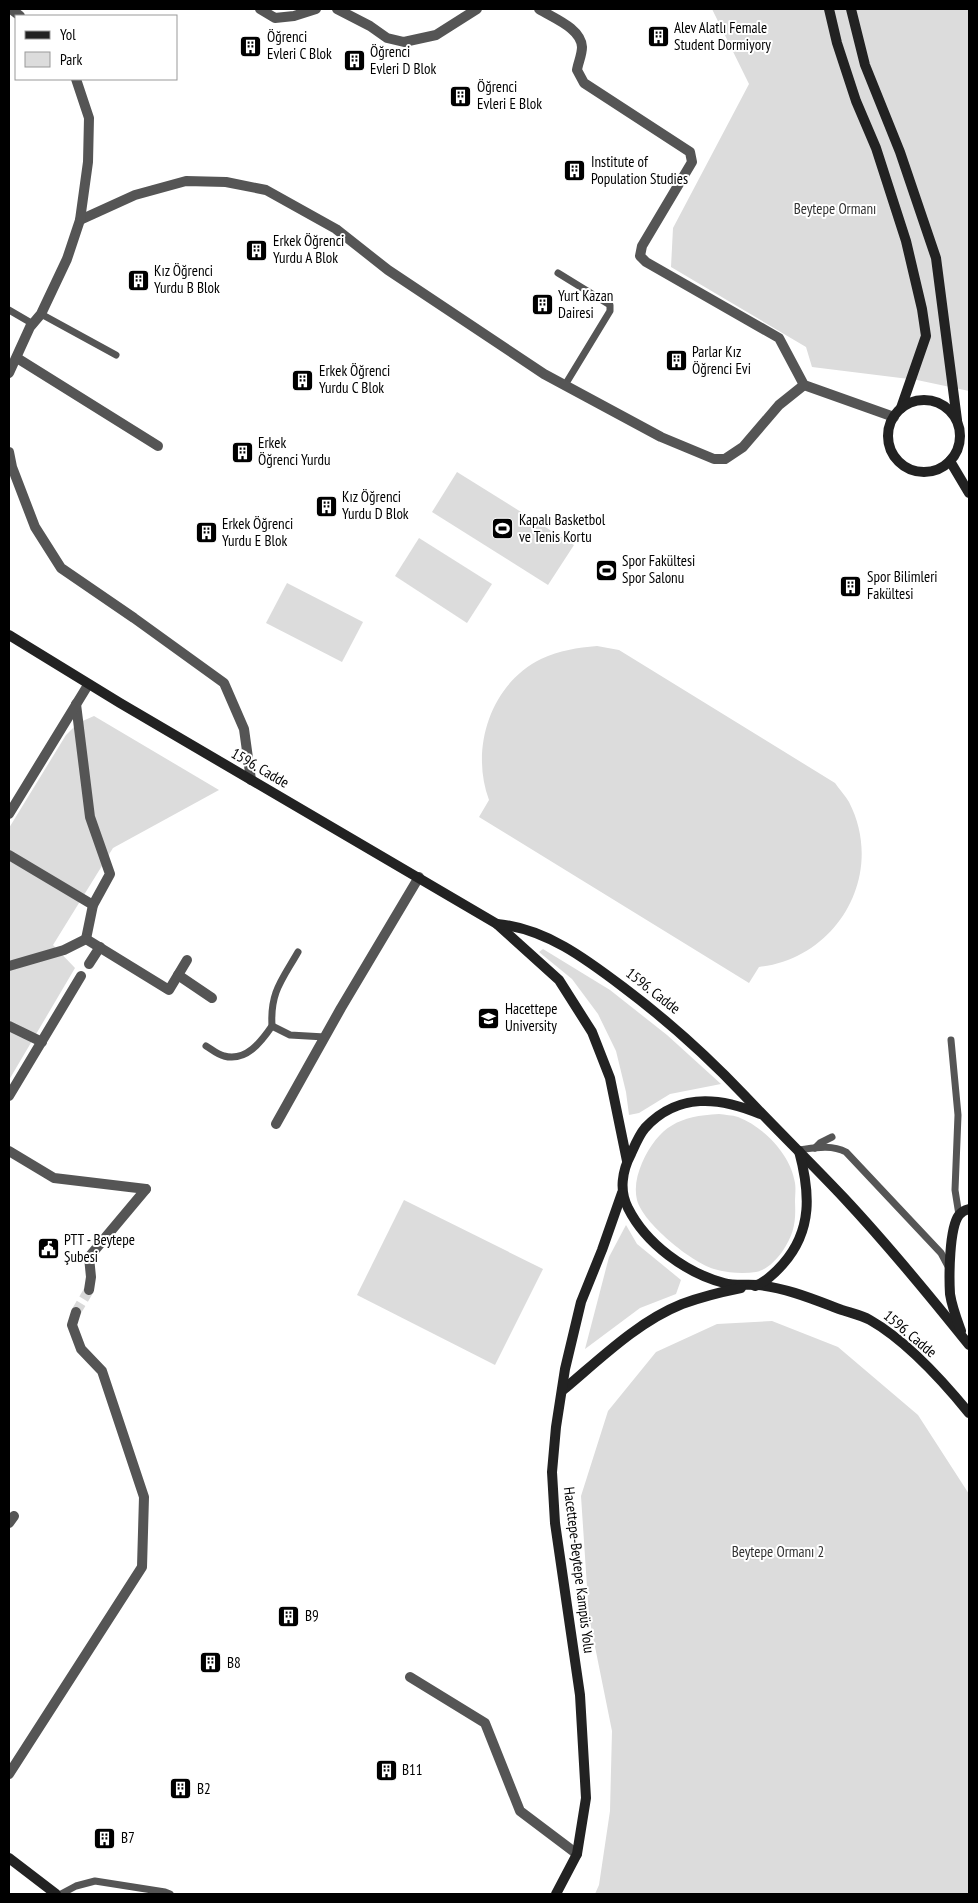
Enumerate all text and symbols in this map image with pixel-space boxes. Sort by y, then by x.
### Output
legend [15,15,178,80]
place label: Alev Alatlı Female Student Dormiyory [674,18,771,54]
text: Yol [60,25,76,44]
building icon: Alev Alatlı Female Student Dormiyory [646,25,670,49]
place label: Öğrenci Evleri C Blok [267,27,332,63]
building icon: Öğrenci Evleri C Blok [239,34,263,58]
place label: Öğrenci Evleri D Blok [370,42,437,78]
building icon: Öğrenci Evleri D Blok [342,49,366,73]
text: Park [60,50,82,69]
place label: Öğrenci Evleri E Blok [477,77,542,113]
building icon: Öğrenci Evleri E Blok [449,84,473,108]
place label: Institute of Population Studies [591,152,688,188]
building icon: Institute of Population Studies [563,159,587,183]
park label: Beytepe Ormanı [794,199,876,218]
place label: Erkek Öğrenci Yurdu A Blok [273,231,344,267]
building icon: Erkek Öğrenci Yurdu A Blok [245,238,269,262]
place label: Kız Öğrenci Yurdu B Blok [154,261,220,297]
building icon: Kız Öğrenci Yurdu B Blok [126,268,150,292]
place label: Yurt Kazan Dairesi [558,286,613,322]
building icon: Yurt Kazan Dairesi [530,293,554,317]
place label: Parlar Kız Öğrenci Evi [692,342,751,378]
building icon: Parlar Kız Öğrenci Evi [664,349,688,373]
place label: Erkek Öğrenci Yurdu C Blok [319,361,390,397]
building icon: Erkek Öğrenci Yurdu C Blok [291,368,315,392]
place label: Erkek Öğrenci Yurdu [258,433,331,469]
building icon: Erkek Öğrenci Yurdu [230,440,254,464]
place label: Kız Öğrenci Yurdu D Blok [342,487,409,523]
building icon: Kız Öğrenci Yurdu D Blok [314,494,338,518]
place label: Kapalı Basketbol ve Tenis Kortu [519,510,606,546]
place label: Erkek Öğrenci Yurdu E Blok [222,514,293,550]
sports icon: Kapalı Basketbol ve Tenis Kortu [491,517,515,541]
building icon: Erkek Öğrenci Yurdu E Blok [194,521,218,545]
place label: Spor Fakültesi Spor Salonu [622,551,695,587]
sports icon: Spor Fakültesi Spor Salonu [594,558,618,582]
place label: Spor Bilimleri Fakültesi [867,567,938,603]
building icon: Spor Bilimleri Fakültesi [839,574,863,598]
street label: 1596. Cadde [228,743,293,792]
street label: 1596. Cadde [622,964,684,1018]
place label: Hacettepe University [505,999,557,1035]
school or university icon: Hacettepe University [477,1006,501,1030]
place label: PTT - Beytepe Şubesi [64,1230,135,1266]
public building icon: PTT - Beytepe Şubesi [36,1237,60,1261]
street label: 1596. Cadde [880,1306,941,1361]
street label: Hacettepe-Beytepe Kampüs Yolu [560,1486,599,1654]
park label: Beytepe Ormanı 2 [732,1542,824,1561]
building icon: B9 [277,1604,301,1628]
place label: B9 [305,1606,319,1625]
building icon: B8 [199,1651,223,1675]
place label: B8 [227,1653,241,1672]
building icon: B11 [374,1758,398,1782]
place label: B11 [402,1760,423,1779]
building icon: B2 [169,1777,193,1801]
place label: B2 [197,1779,211,1798]
building icon: B7 [93,1826,117,1850]
place label: B7 [121,1828,135,1847]

